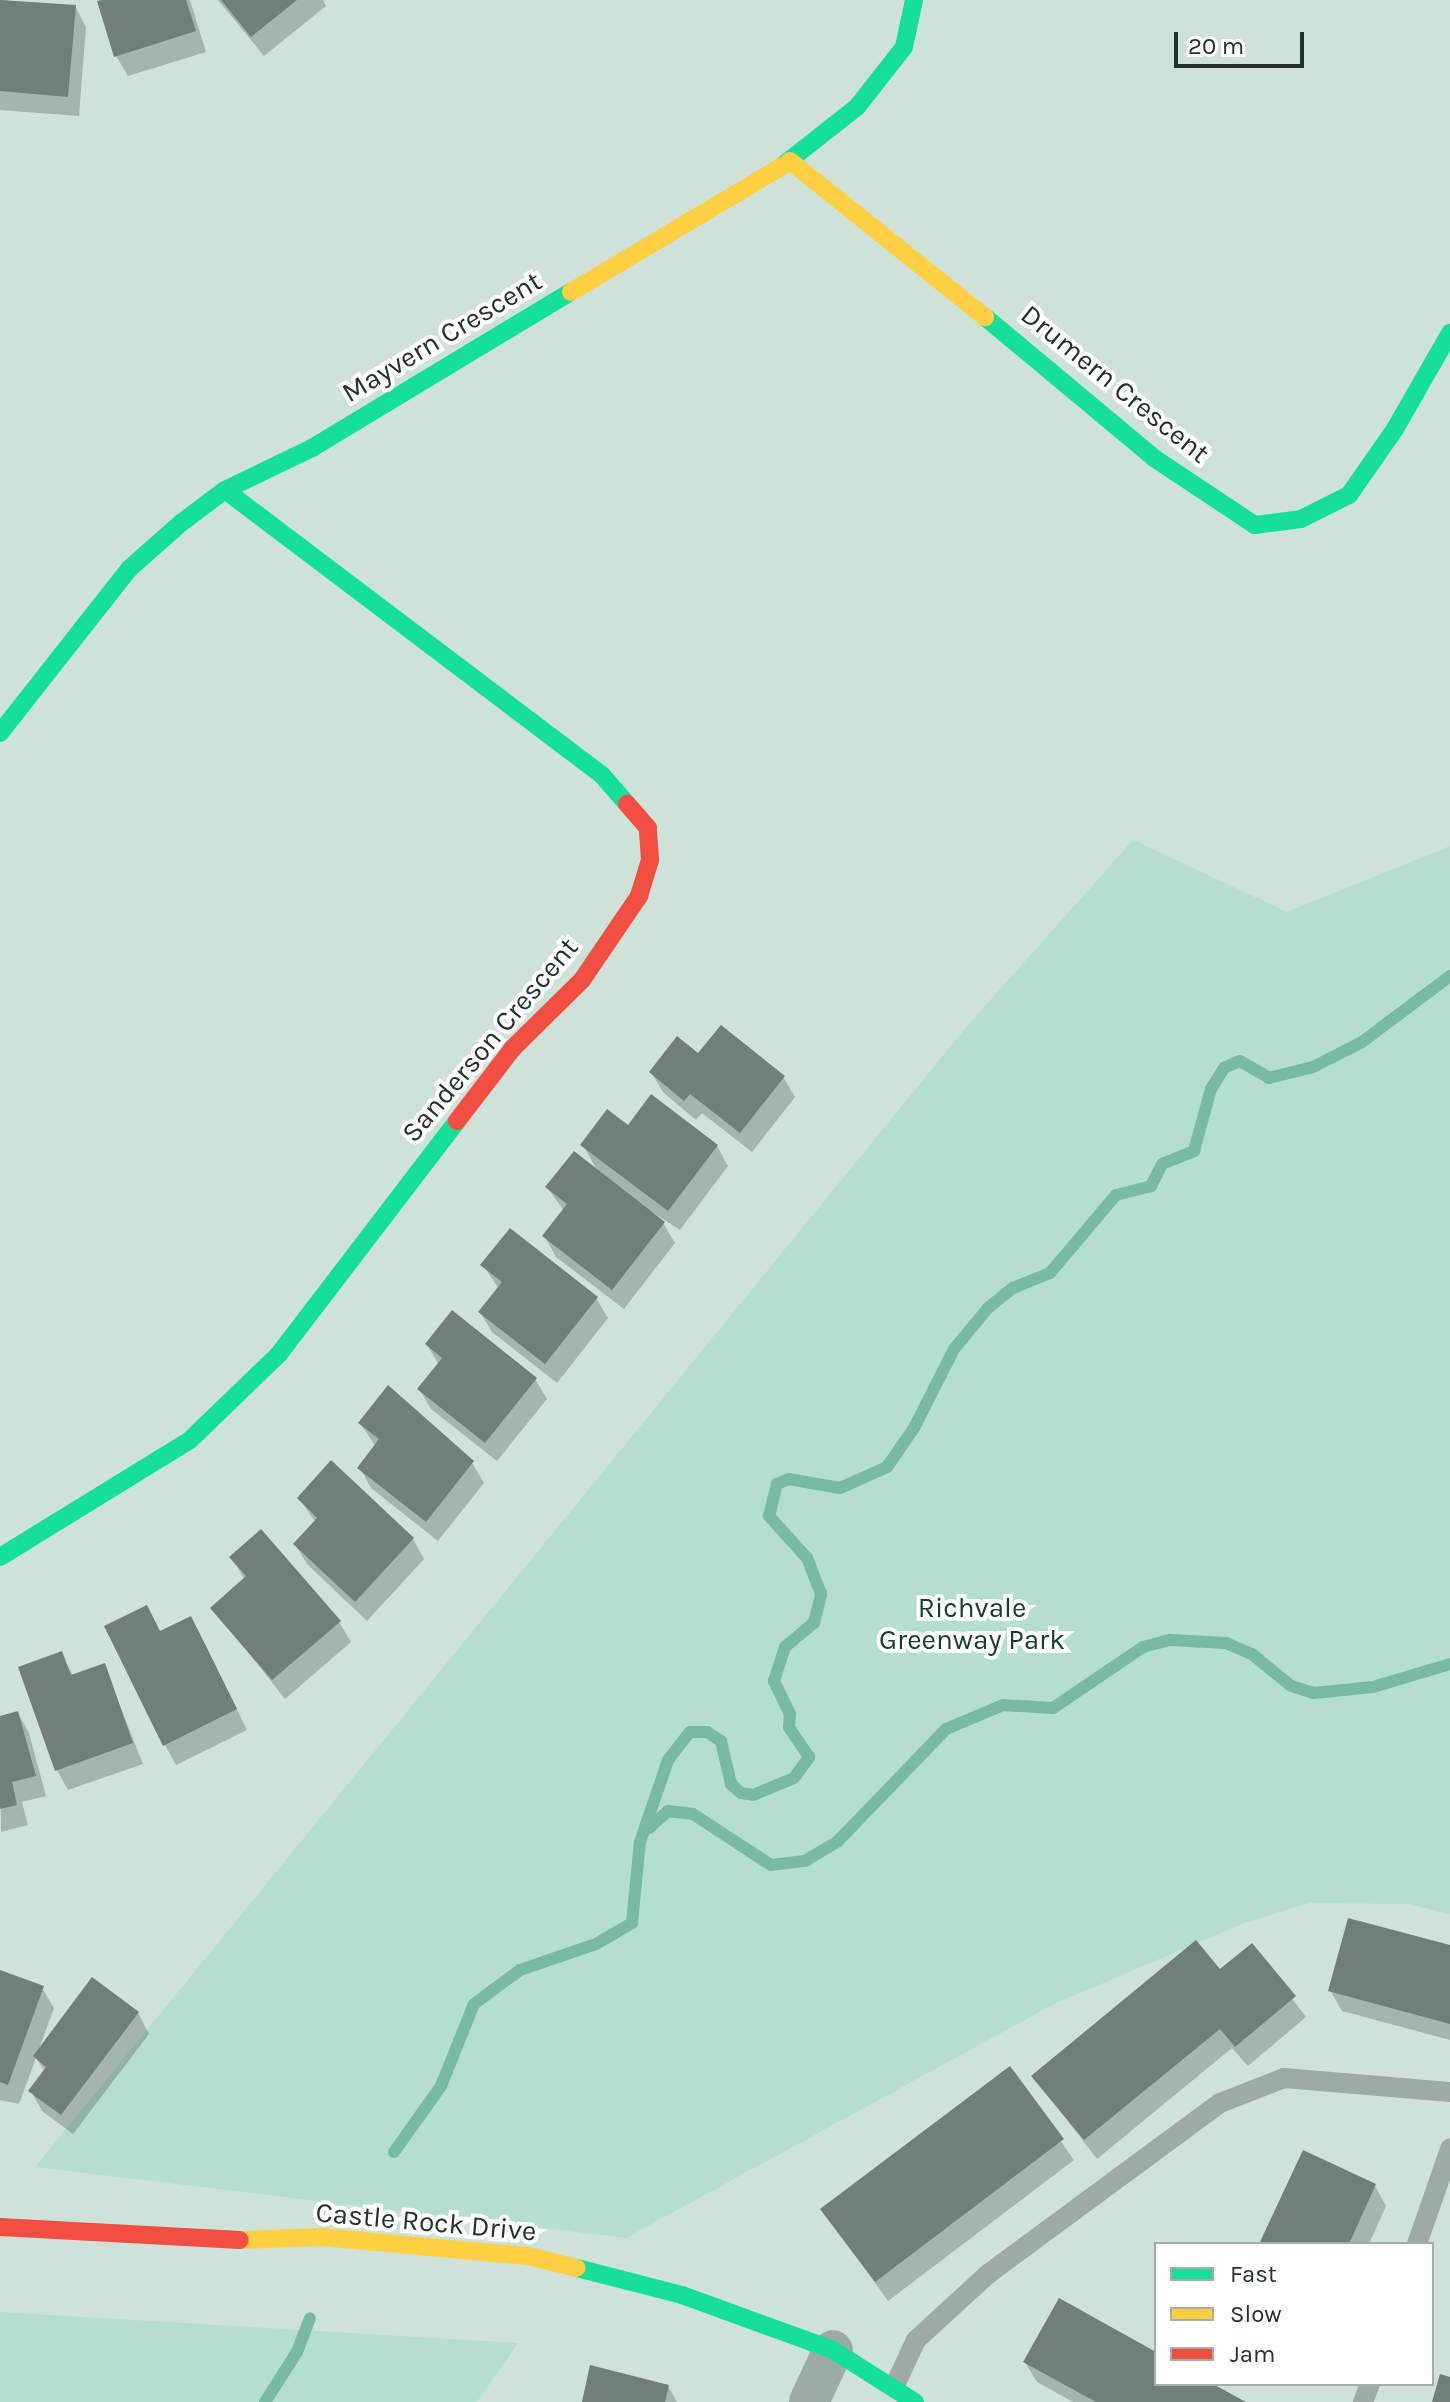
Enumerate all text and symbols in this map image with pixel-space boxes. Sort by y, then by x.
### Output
scale bar [1178,16,1308,66]
text: 20 m [1188,32,1244,60]
street label: Mayvern Crescent [336,264,548,410]
street label: Drumern Crescent [1014,298,1216,470]
street label: Sanderson Crescent [395,931,585,1149]
park label: Richvale Greenway Park [879,1591,1065,1657]
street label: Castle Rock Drive [314,2196,538,2248]
legend [1154,2242,1434,2386]
text: Fast [1230,2260,1277,2288]
text: Slow [1230,2300,1282,2328]
text: Jam [1230,2340,1275,2368]

